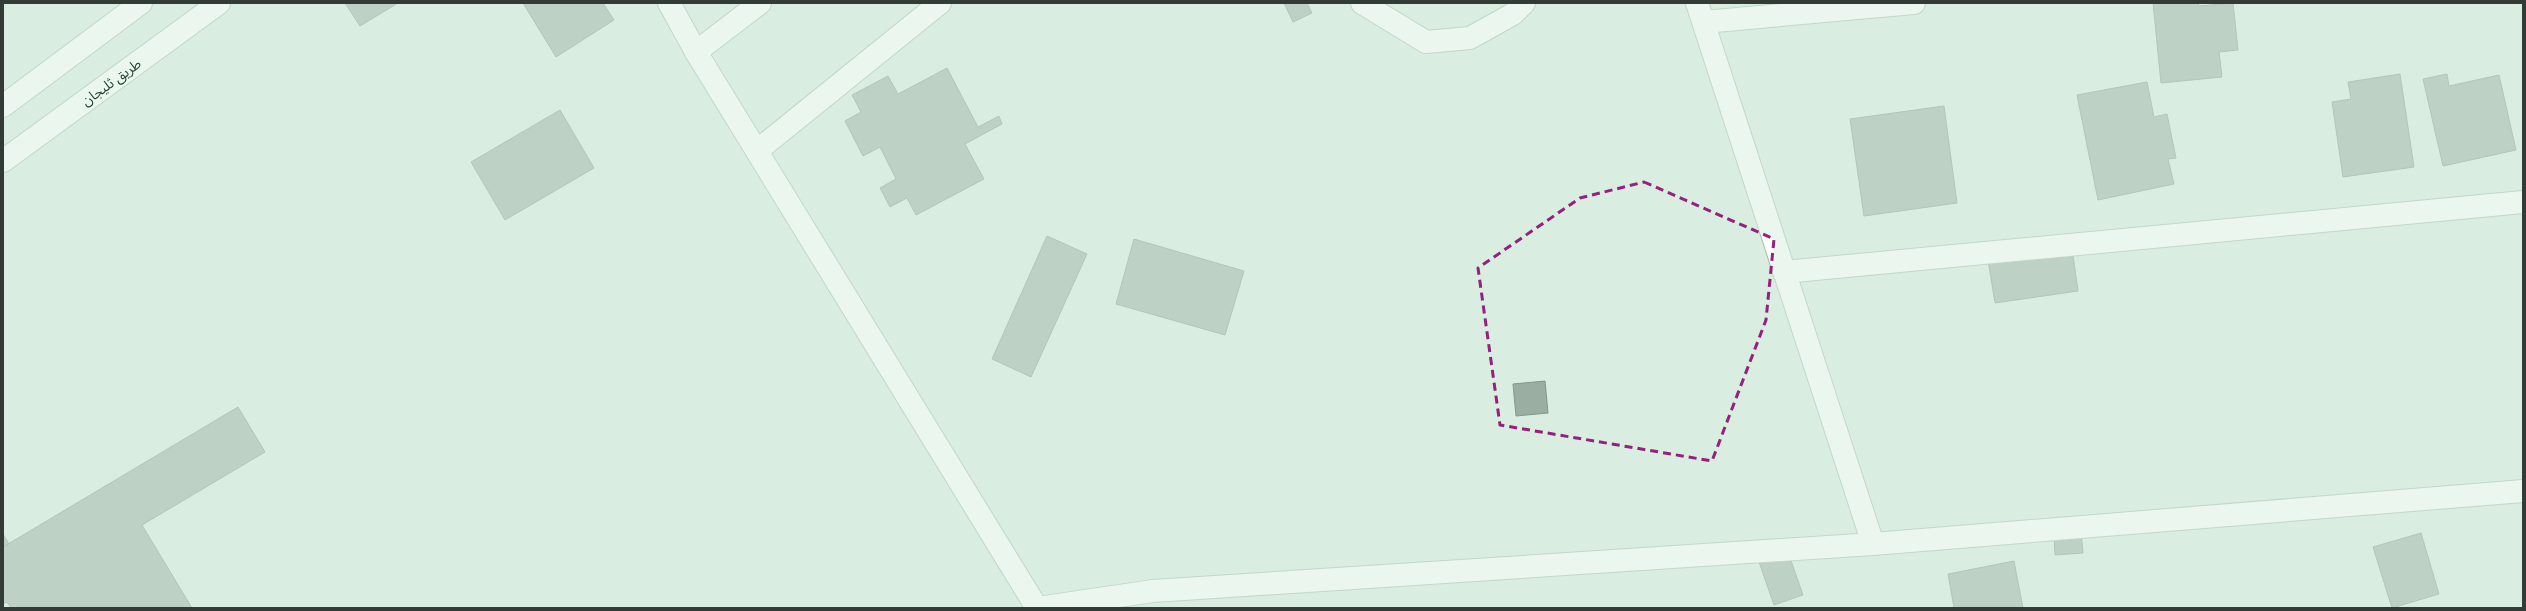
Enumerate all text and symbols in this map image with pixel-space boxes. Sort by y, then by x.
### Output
street label: طريق ثليجان [78,55,145,111]

